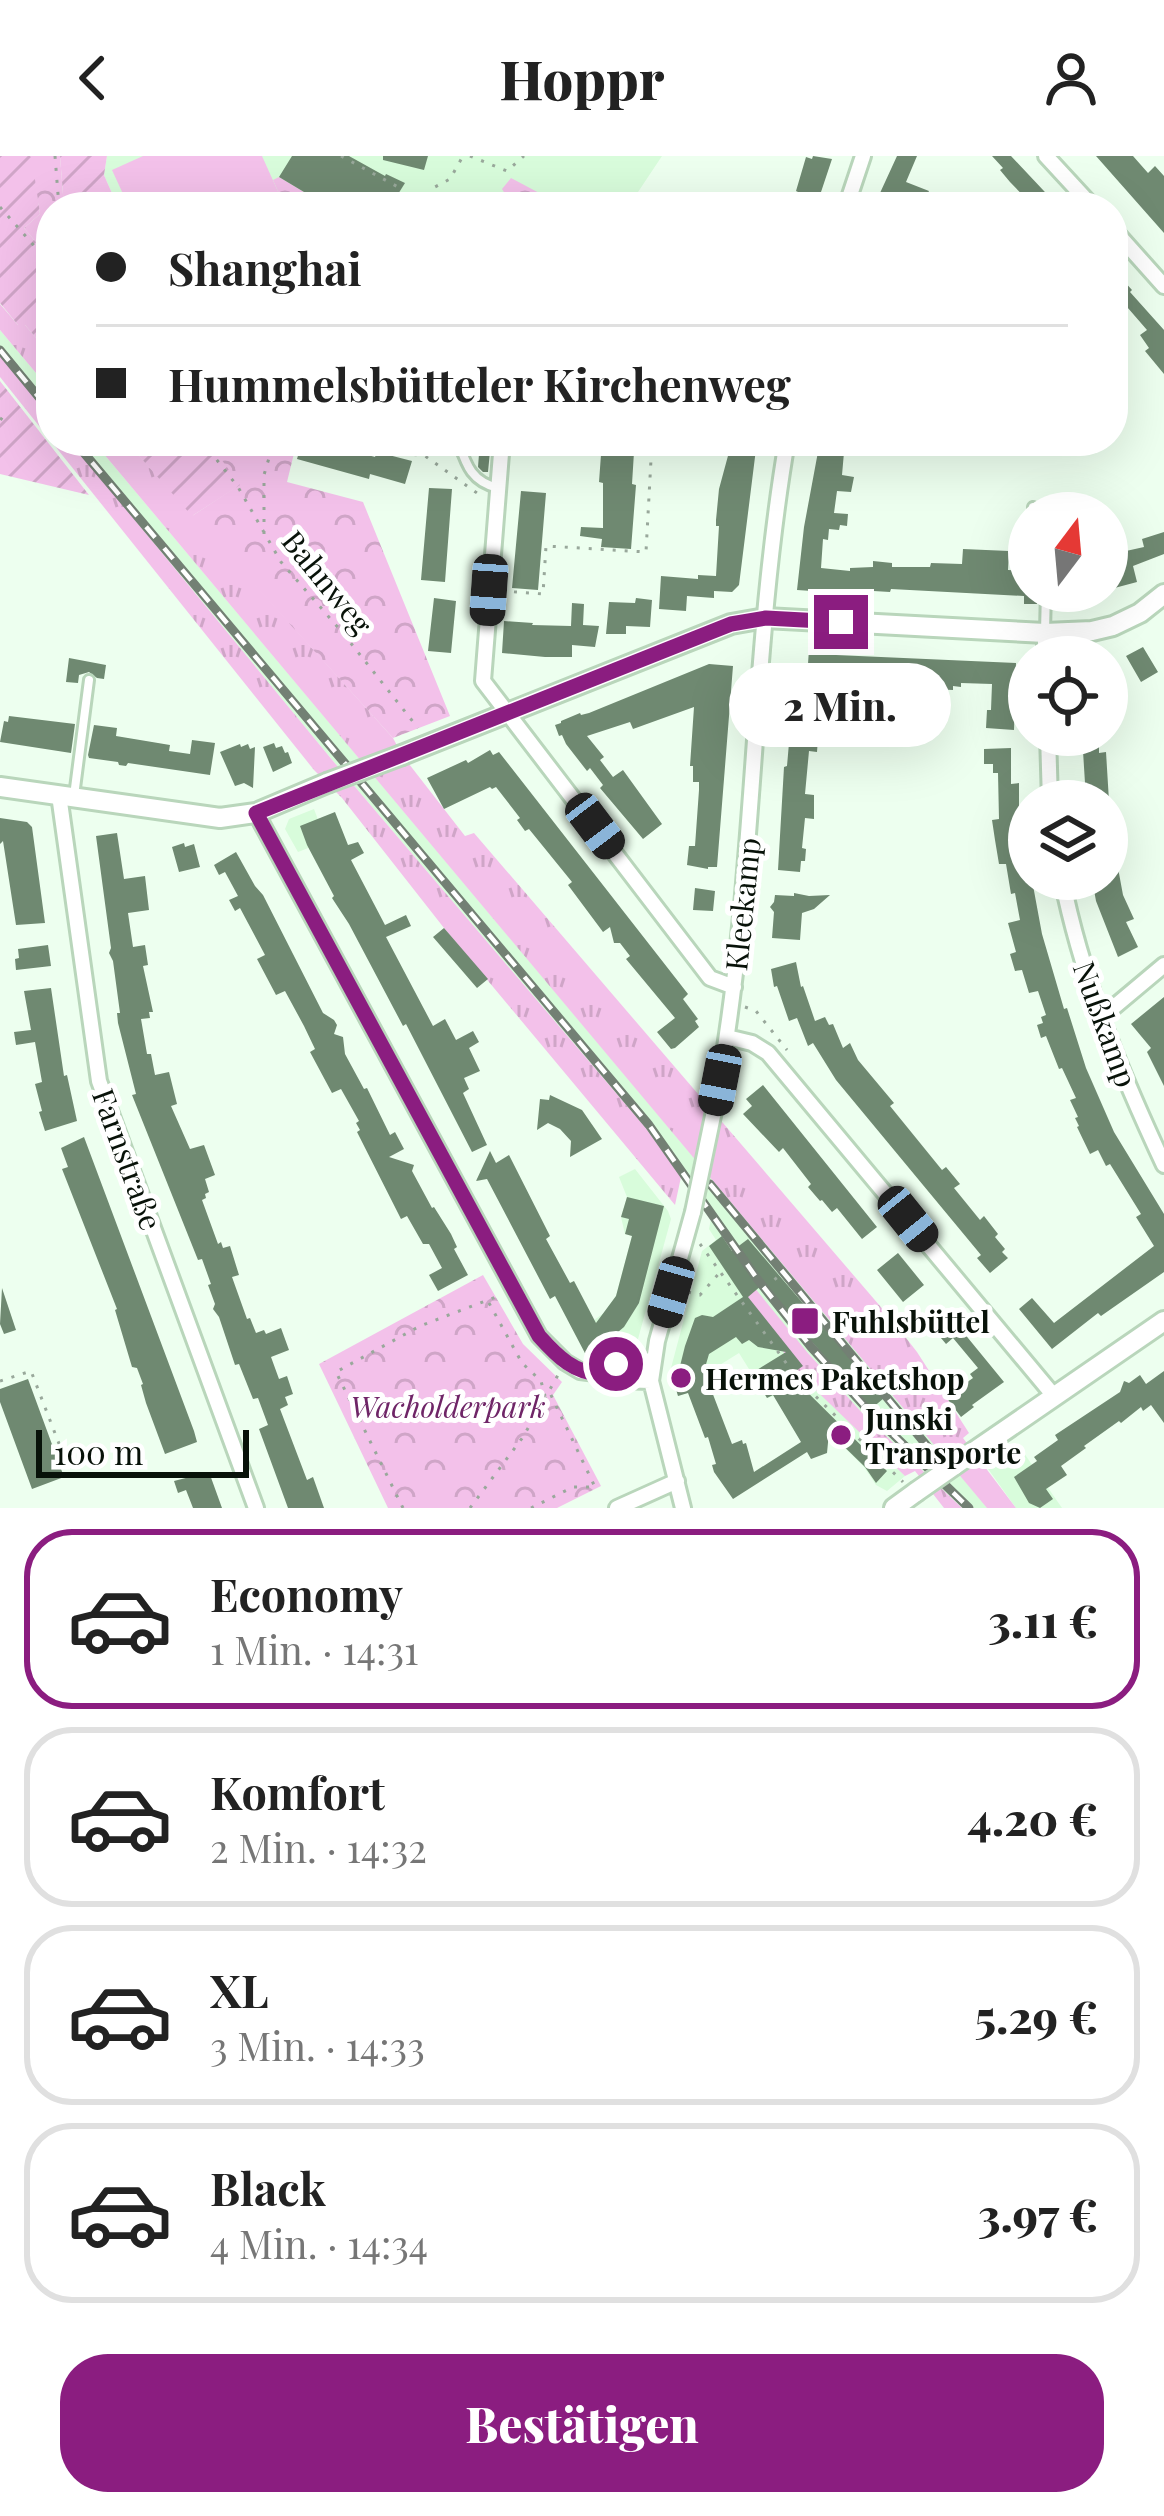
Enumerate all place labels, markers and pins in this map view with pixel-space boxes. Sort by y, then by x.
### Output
place label: Fuhlsbüttel [832,1301,990,1341]
marker: Fuhlsbüttel [789,1305,821,1337]
place label: Hermes Paketshop [705,1358,965,1398]
marker: Hermes Paketshop [668,1365,694,1391]
place label: Junski Transporte [864,1398,1021,1472]
marker: Junski Transporte [828,1422,854,1448]

